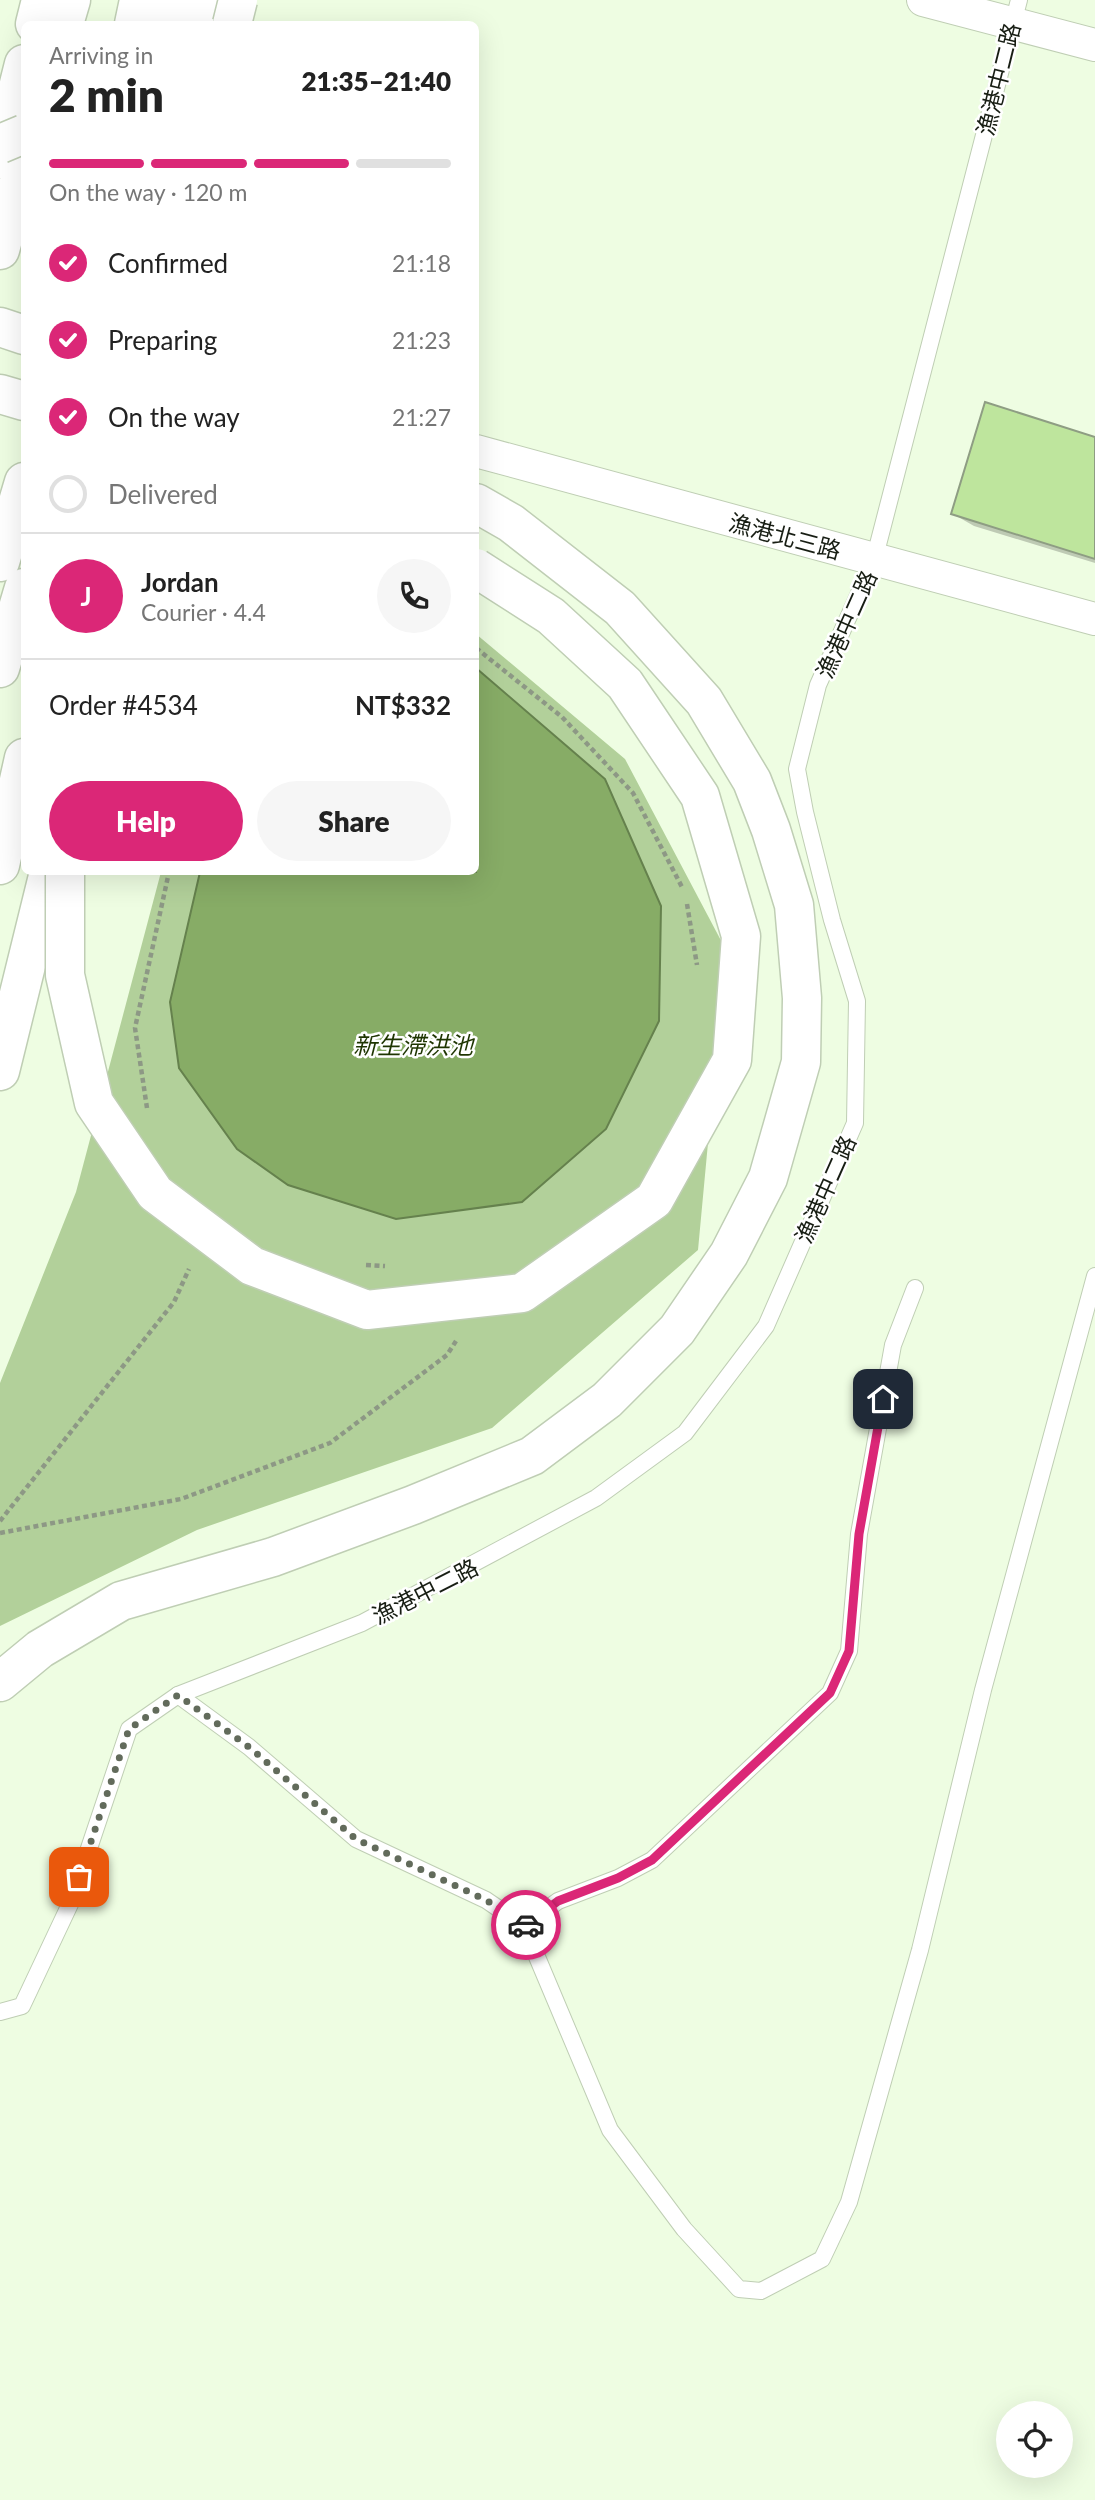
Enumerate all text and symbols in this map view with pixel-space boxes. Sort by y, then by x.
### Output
street label: 漁港中二路 [971,20,1025,138]
text: Arriving in [49,41,153,69]
text: 21:35–21:40 [301,65,451,97]
text: 2 min [49,67,164,122]
text: On the way · 120 m [49,178,248,206]
icon: check [49,244,87,282]
text: Confirmed [108,247,228,279]
text: 21:18 [392,249,451,277]
icon: check [49,321,87,359]
text: Preparing [108,324,217,356]
text: 21:23 [392,326,451,354]
icon: check [49,398,87,436]
text: On the way [108,401,240,433]
text: 21:27 [392,403,451,431]
text: Delivered [108,478,218,510]
street label: 漁港北三路 [726,508,844,564]
button: phone [377,559,451,633]
text: Jordan [141,566,219,598]
street label: 漁港中二路 [810,566,882,682]
text: J [80,580,92,612]
text: Courier · 4.4 [141,598,266,626]
text: Order #4534 [49,689,198,721]
text: NT$332 [355,689,451,721]
button: Help [49,781,243,861]
button: Share [257,781,451,861]
water label: 新生滯洪池 [353,1030,476,1059]
street label: 漁港中二路 [789,1131,861,1247]
pin [853,1369,913,1429]
icon: home [864,1380,902,1418]
street label: 漁港中二路 [367,1552,483,1630]
pin [49,1847,109,1907]
icon: bag [60,1858,98,1896]
courier [491,1890,561,1960]
icon: car [507,1906,545,1944]
map controls [996,2401,1073,2478]
button: locate [996,2401,1073,2478]

